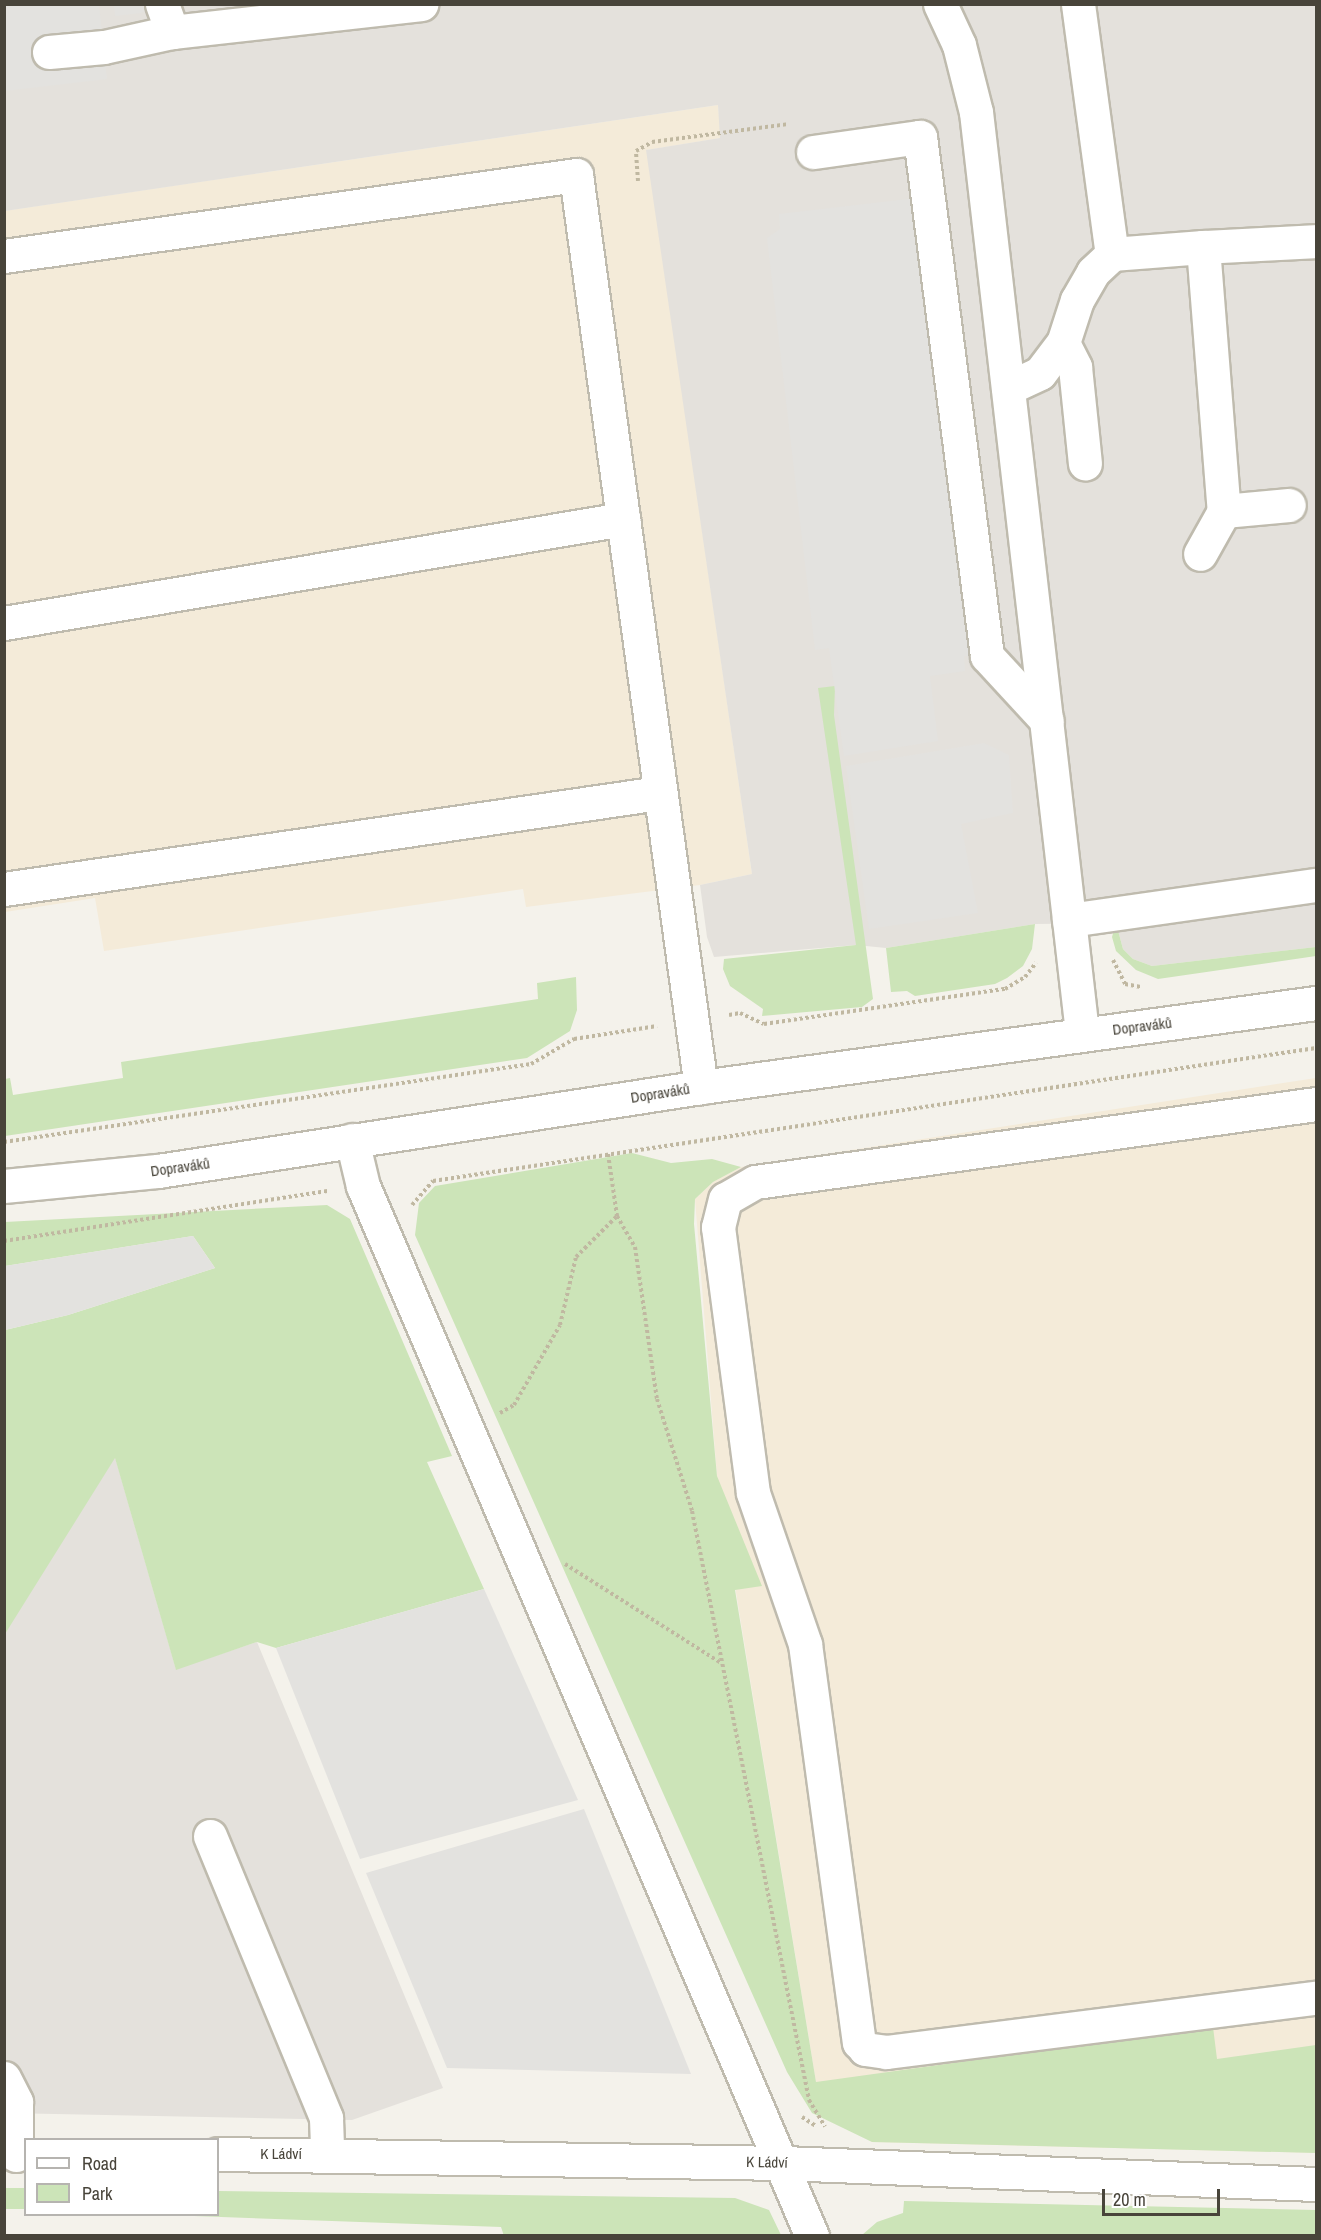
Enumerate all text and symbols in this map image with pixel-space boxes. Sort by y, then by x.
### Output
street label: Dopraváků [1111,1013,1173,1039]
street label: Dopraváků [629,1079,691,1107]
street label: Dopraváků [149,1154,211,1180]
legend [24,2138,219,2216]
street label: K Ládví [260,2145,302,2163]
text: Road [82,2151,117,2176]
street label: K Ládví [746,2153,788,2171]
scale bar [1105,2177,1224,2215]
text: Park [82,2181,112,2206]
text: 20 m [1113,2187,1146,2212]

